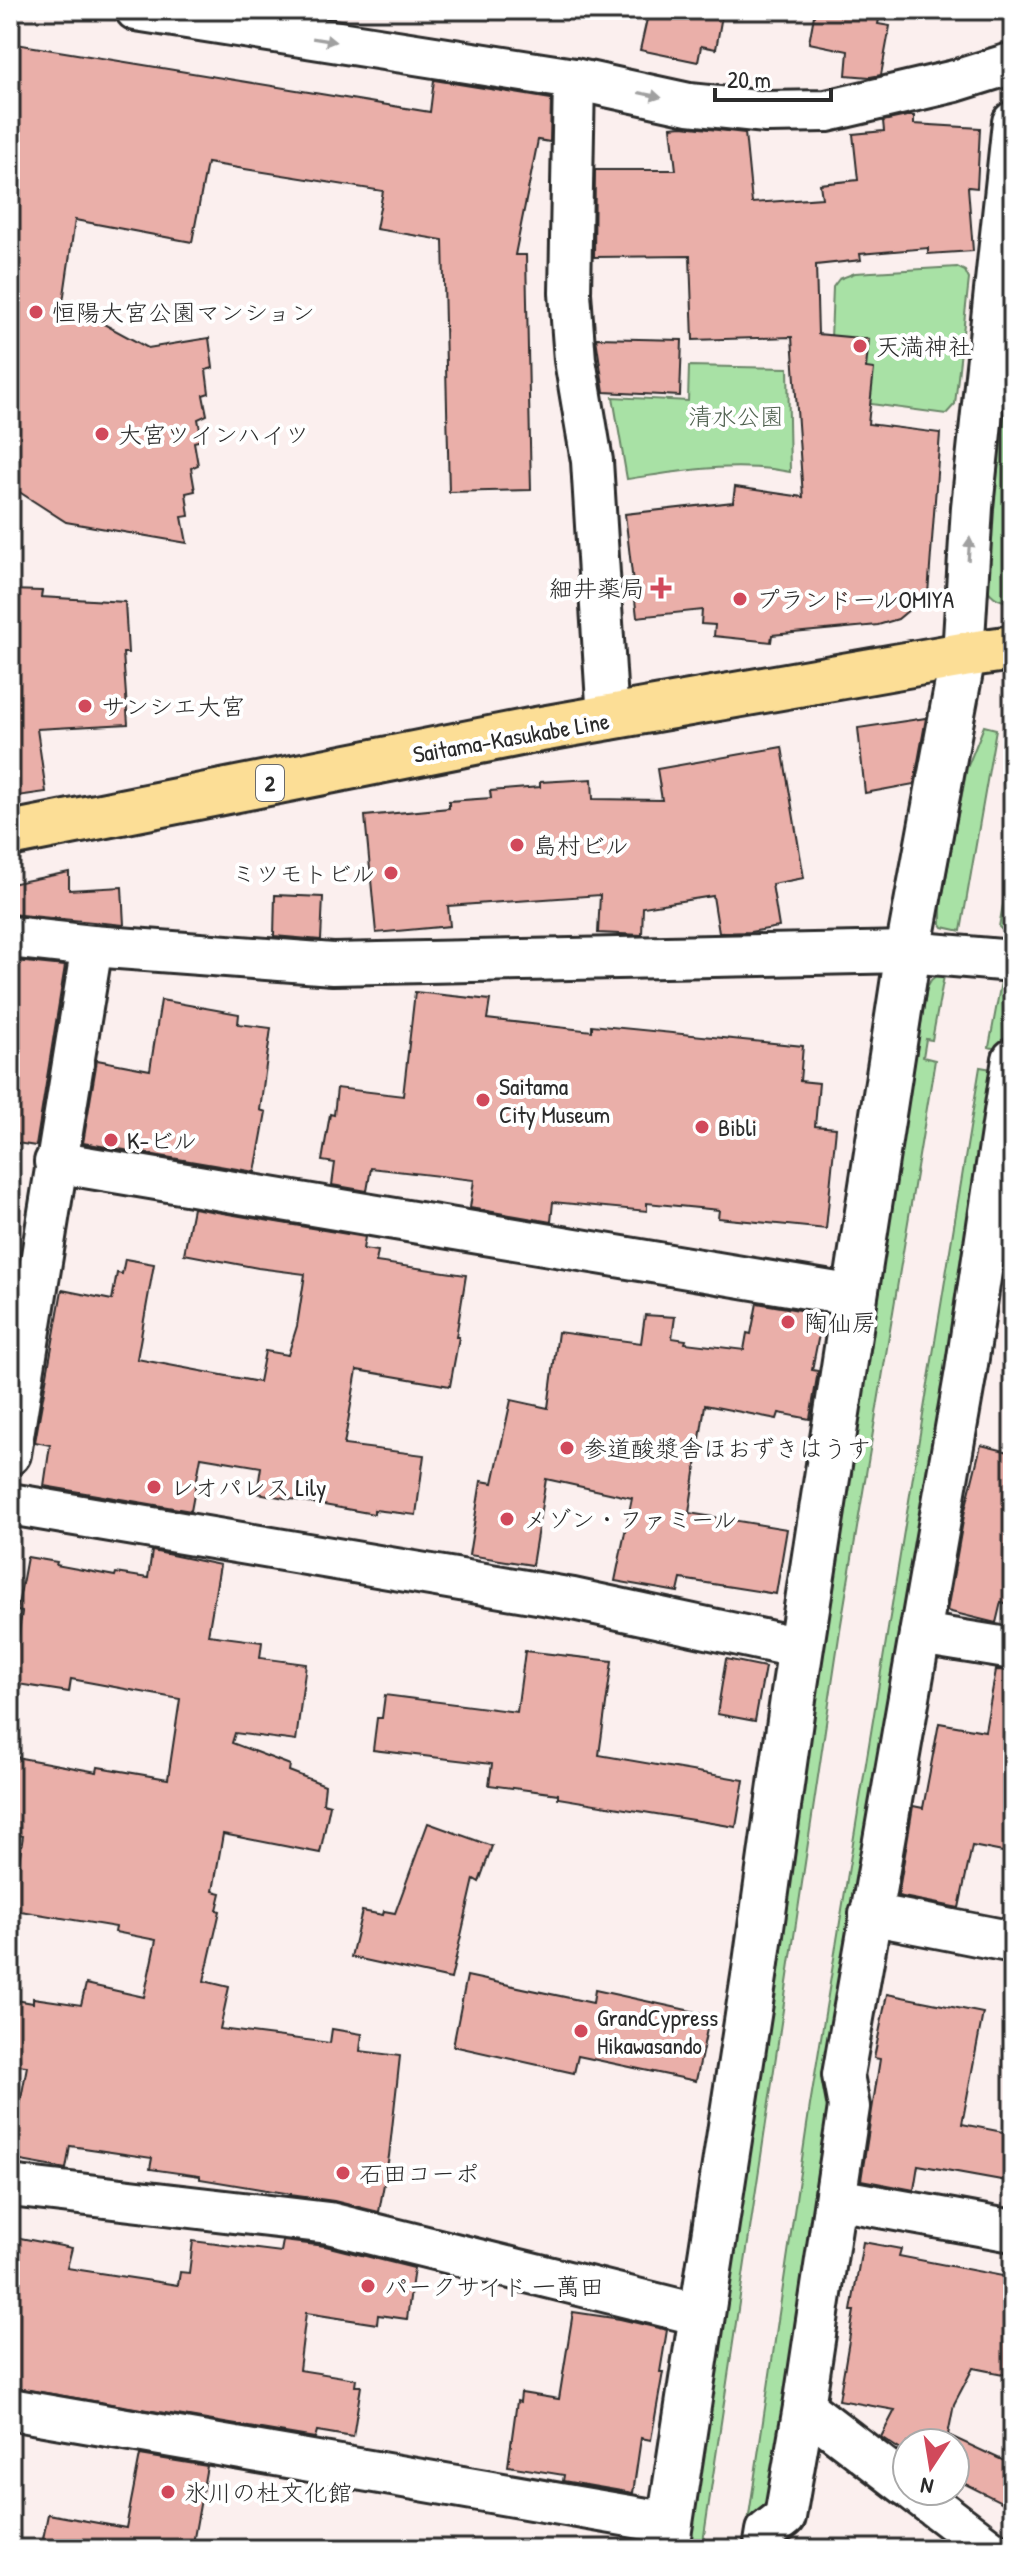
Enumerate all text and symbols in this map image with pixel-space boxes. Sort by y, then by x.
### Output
one-way arrow [311,34,336,47]
scale bar [715,52,831,102]
text: 20 m [727,63,771,95]
one-way arrow [638,89,663,102]
place label: 恒陽大宮公園マンション [52,296,315,328]
marker: 恒陽大宮公園マンション [27,303,45,321]
place label: 天満神社 [876,330,972,362]
marker: 天満神社 [851,337,869,355]
park label: 清水公園 [688,400,784,432]
place label: 大宮ツインハイツ [118,418,309,450]
marker: 大宮ツインハイツ [93,425,111,443]
one-way arrow [963,536,976,561]
place label: 細井薬局 [549,572,645,604]
marker: 細井薬局 [652,579,670,597]
place label: プランドールOMIYA [756,583,954,615]
marker: プランドールOMIYA [731,590,749,608]
place label: サンシエ大宮 [101,690,245,722]
marker: サンシエ大宮 [76,697,94,715]
street label: Saitama-Kasukabe Line [410,704,612,770]
road number: 2 [256,765,284,801]
place label: 島村ビル [533,829,629,861]
marker: 島村ビル [508,836,526,854]
place label: ミツモトビル [231,857,375,889]
marker: ミツモトビル [382,864,400,882]
place label: Saitama City Museum [499,1070,610,1130]
marker: Saitama City Museum [474,1091,492,1109]
place label: Bibli [718,1111,757,1143]
marker: Bibli [693,1118,711,1136]
place label: K-ビル [127,1124,197,1156]
marker: K-ビル [102,1131,120,1149]
place label: 陶仙房 [804,1306,876,1338]
marker: 陶仙房 [779,1313,797,1331]
place label: 参道酸漿舎ほおずきはうす [583,1432,871,1464]
marker: 参道酸漿舎ほおずきはうす [558,1439,576,1457]
place label: レオパレス Lily [170,1471,326,1503]
marker: レオパレス Lily [145,1478,163,1496]
place label: メゾン・ファミール [523,1503,737,1535]
marker: メゾン・ファミール [498,1510,516,1528]
place label: GrandCypress Hikawasando [597,2001,718,2061]
marker: GrandCypress Hikawasando [572,2022,590,2040]
place label: 石田コーポ [359,2157,479,2189]
marker: 石田コーポ [334,2164,352,2182]
place label: パークサイド 一萬田 [384,2270,604,2302]
marker: パークサイド 一萬田 [359,2277,377,2295]
north arrow [891,2427,971,2507]
text: N [918,2471,936,2502]
place label: 氷川の杜文化館 [184,2476,352,2508]
marker: 氷川の杜文化館 [159,2483,177,2501]

